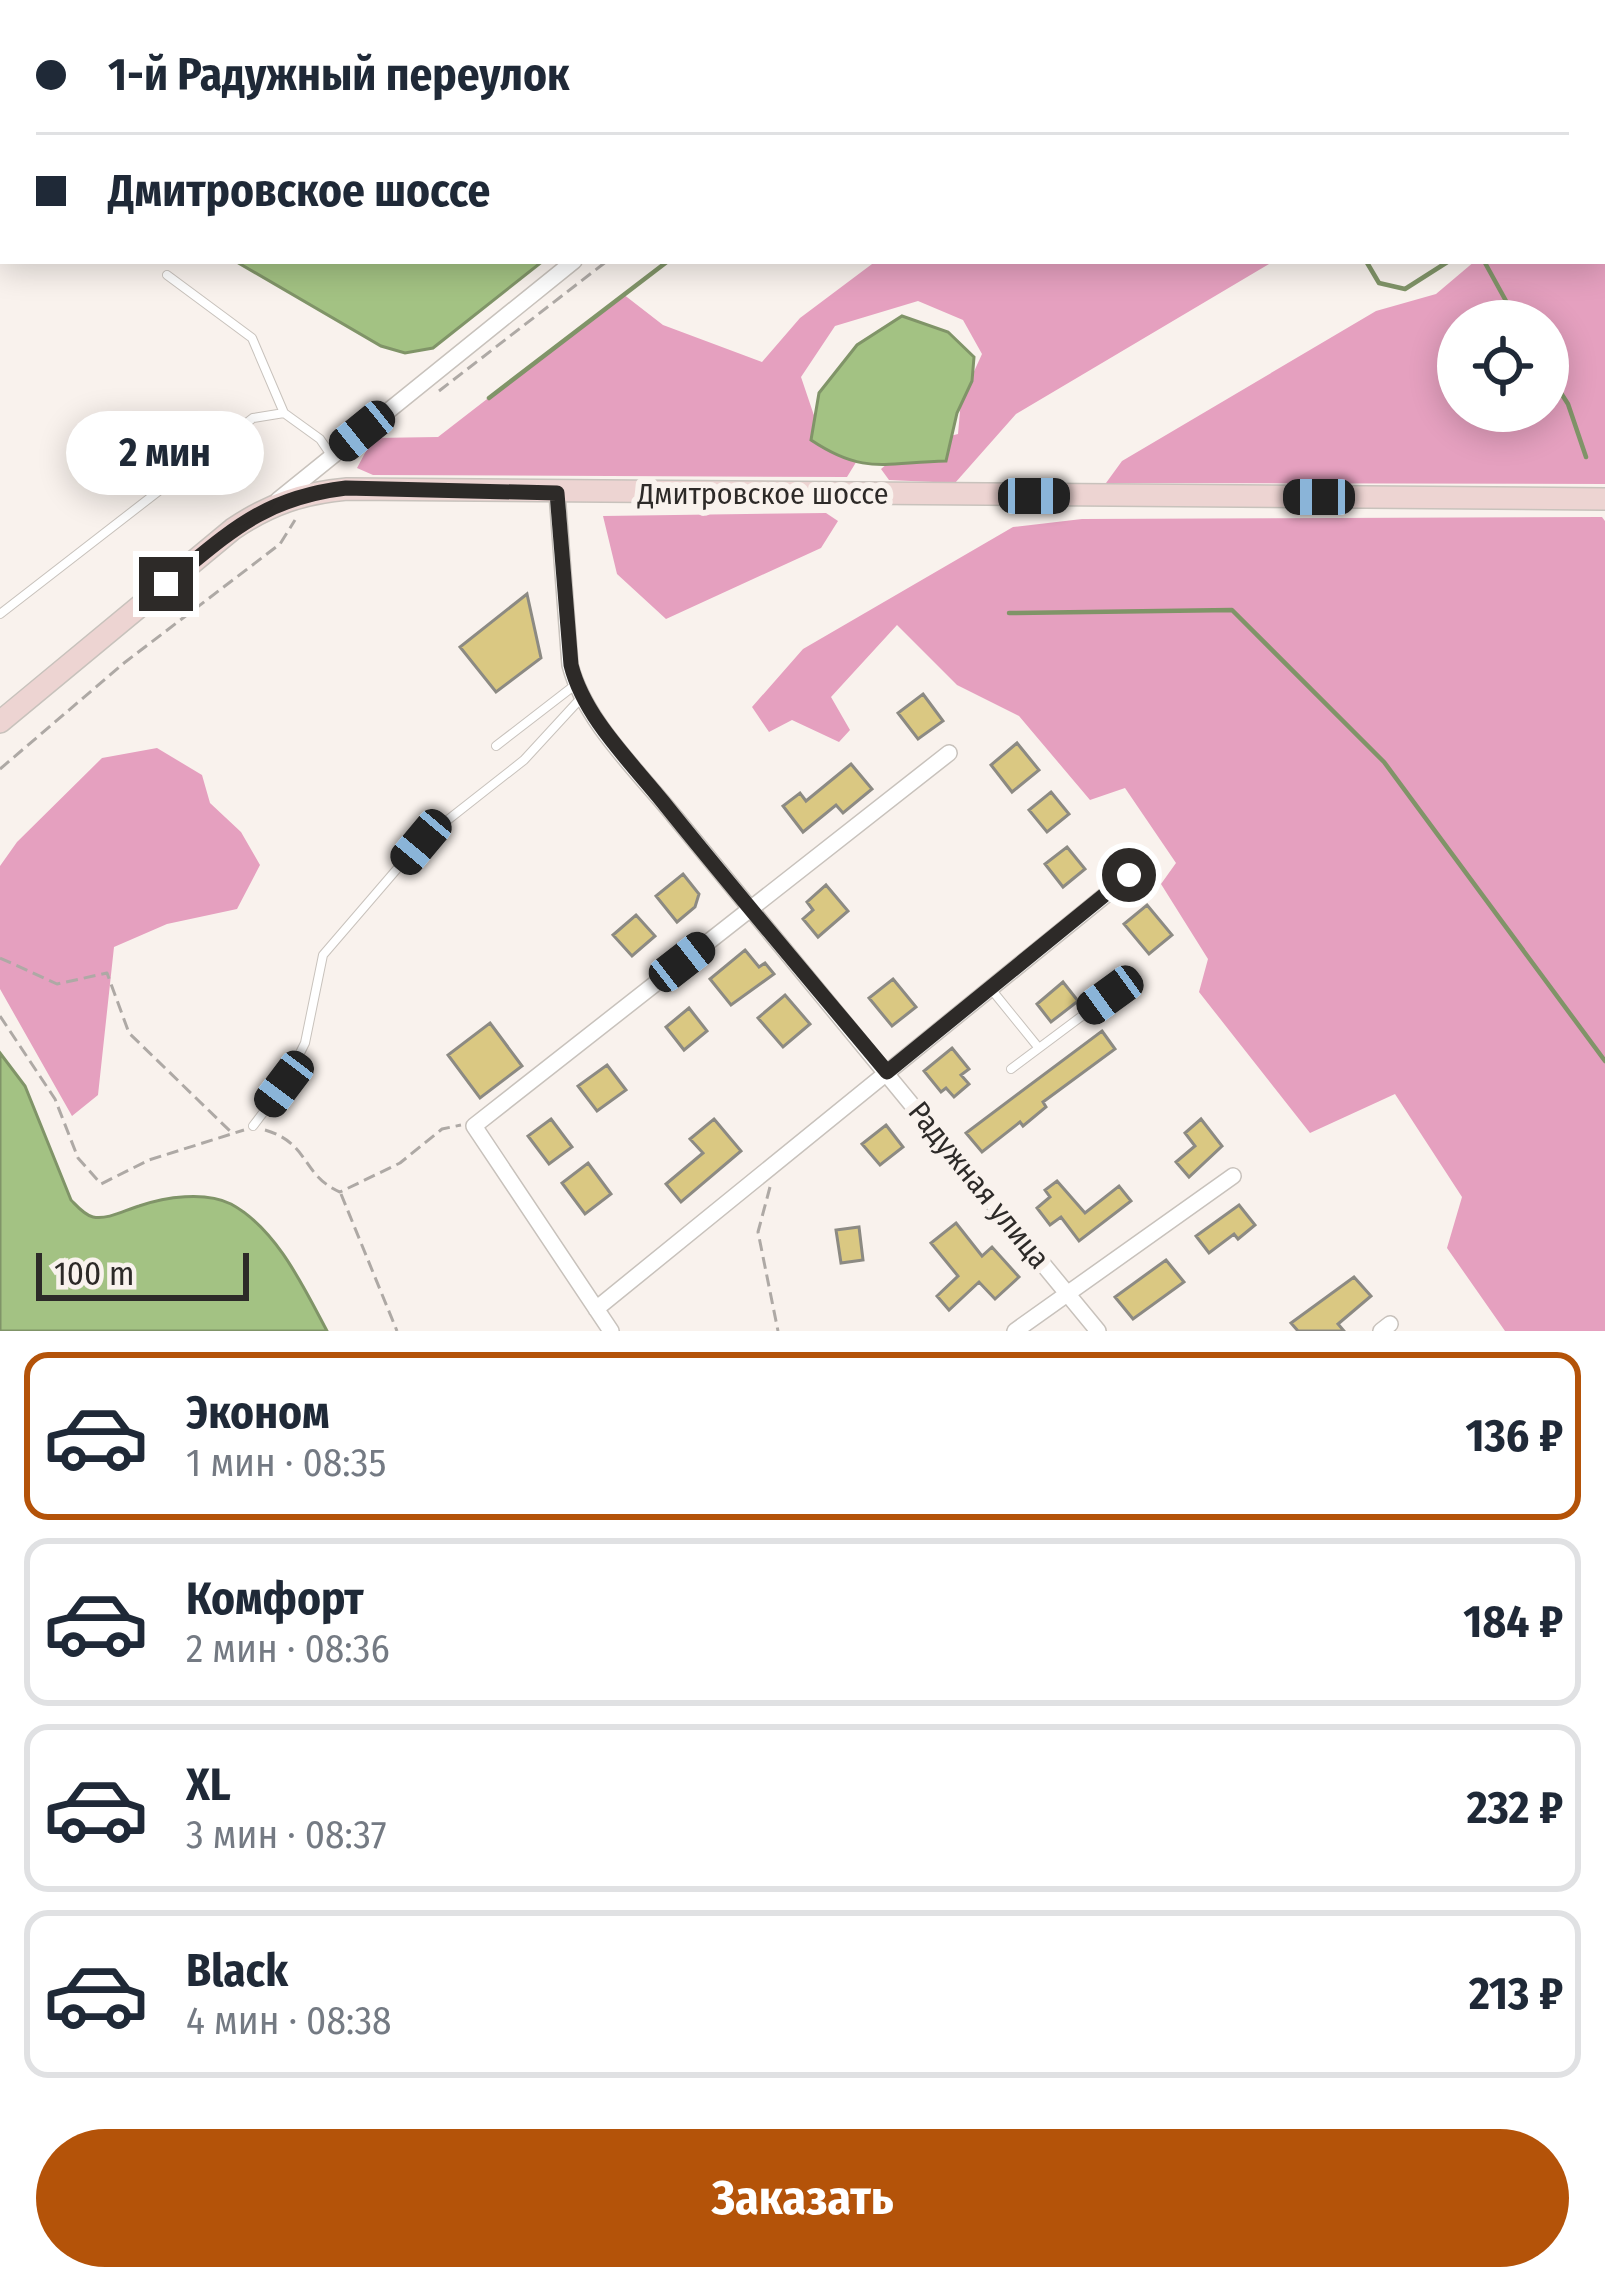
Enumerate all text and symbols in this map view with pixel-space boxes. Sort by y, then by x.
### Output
text: 1-й Радужный переулок [108,48,570,102]
text: Дмитровское шоссе [108,164,490,218]
map controls [1437,300,1569,432]
button: locate [1437,300,1569,432]
car [323,394,401,468]
callout: 2 мин [67,410,265,494]
text: 2 мин [119,430,211,476]
street label: Дмитровское шоссе [637,476,888,512]
car [998,478,1070,514]
car [1283,479,1355,515]
route end [139,557,193,611]
car [384,803,458,881]
route start [1102,848,1156,902]
car [643,926,721,998]
car [1070,959,1150,1031]
car [248,1044,320,1124]
street label: Радужная улица [901,1094,1057,1276]
scale bar [36,1247,249,1300]
text: 100 m [54,1254,134,1294]
icon: car [42,1382,150,1490]
text: Эконом [186,1386,330,1440]
text: 136 ₽ [1465,1409,1563,1463]
text: 1 мин · 08:35 [186,1440,386,1486]
icon: car [42,1568,150,1676]
text: Комфорт [186,1572,364,1626]
text: 184 ₽ [1463,1595,1563,1649]
text: 2 мин · 08:36 [186,1626,390,1672]
icon: car [42,1754,150,1862]
text: XL [186,1758,231,1812]
text: 232 ₽ [1467,1781,1563,1835]
text: 3 мин · 08:37 [186,1812,386,1858]
icon: car [42,1940,150,2048]
text: Black [186,1944,288,1998]
text: 213 ₽ [1469,1967,1563,2021]
text: 4 мин · 08:38 [186,1998,392,2044]
button: Заказать [36,2129,1569,2267]

